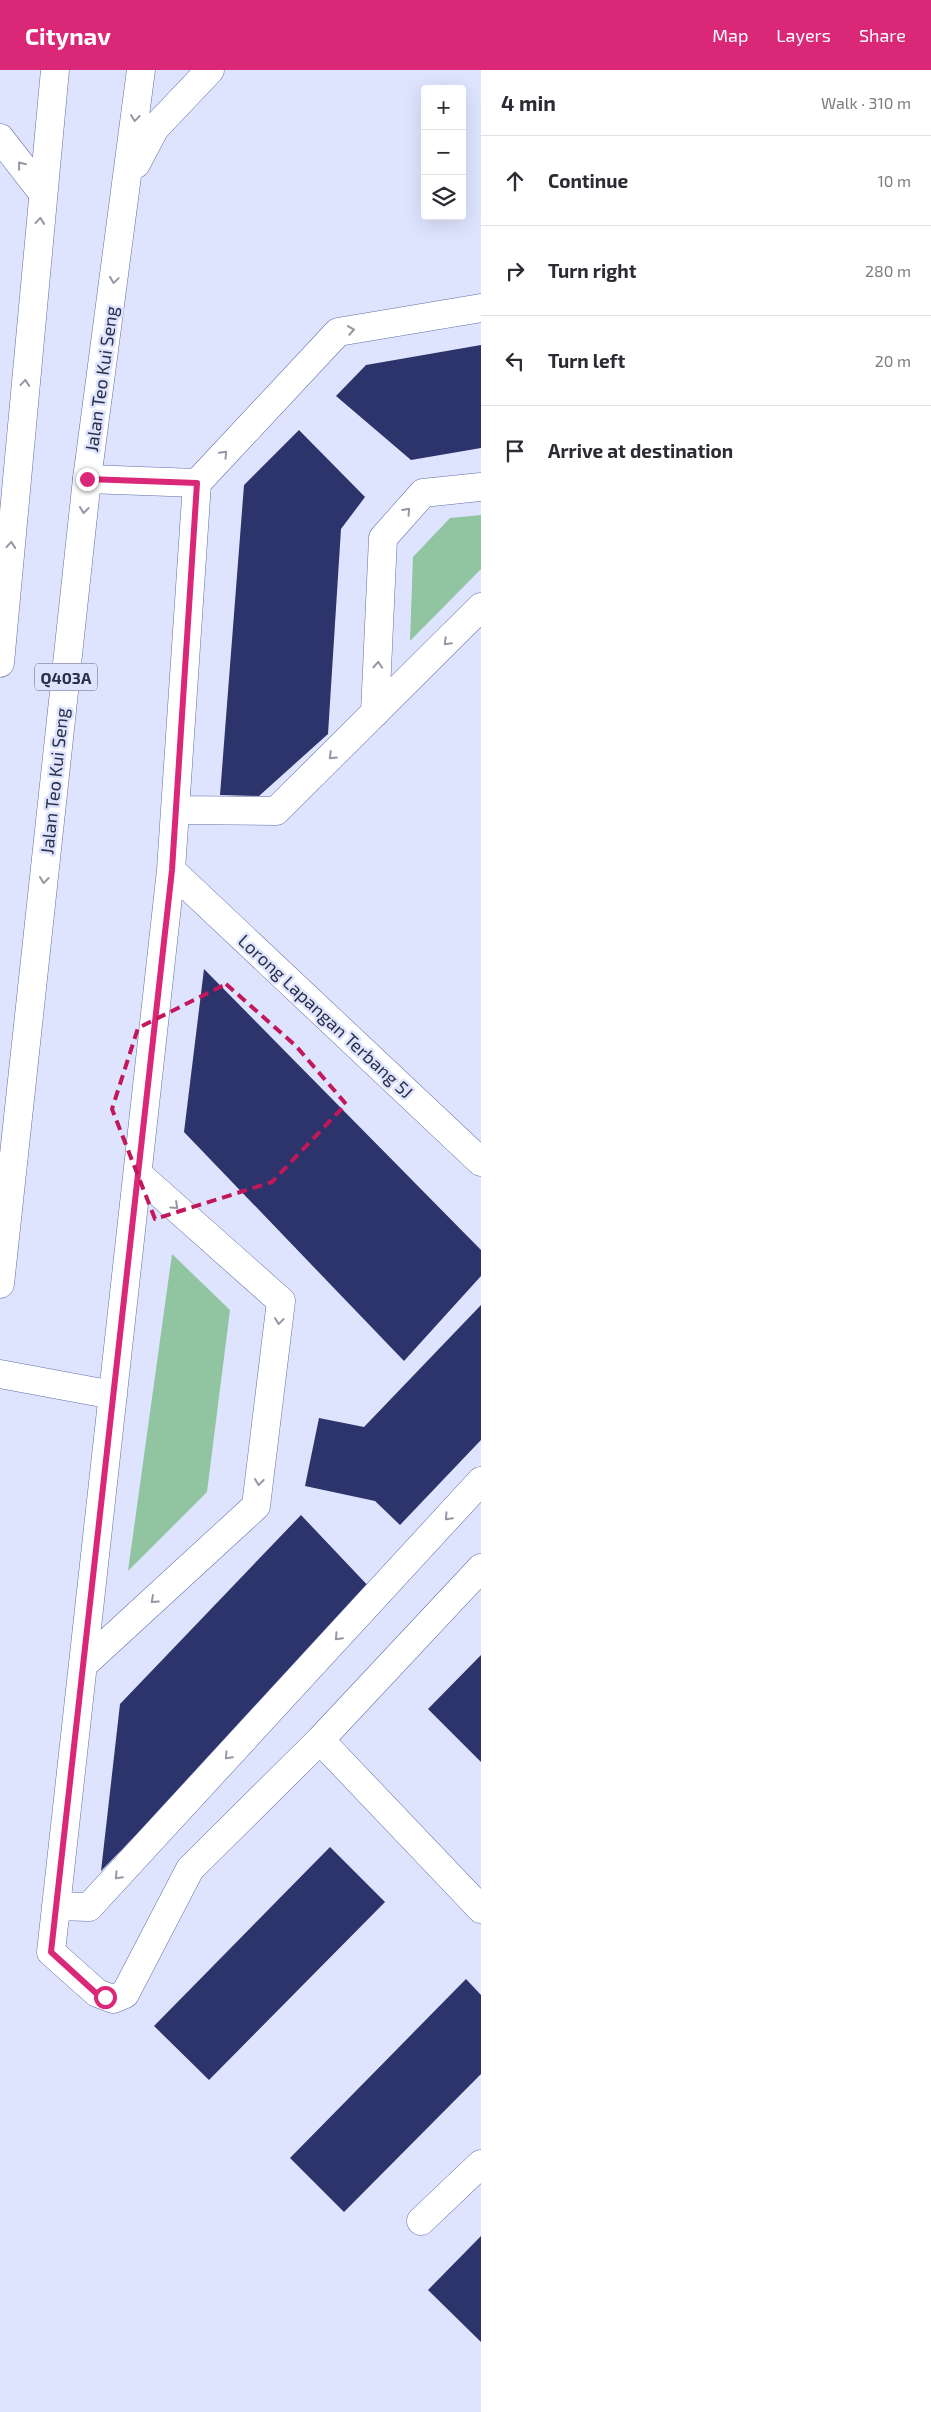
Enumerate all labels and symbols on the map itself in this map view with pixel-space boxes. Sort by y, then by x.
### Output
one-way arrow [130,115,141,123]
one-way arrow [19,162,27,171]
one-way arrow [34,217,45,225]
one-way arrow [110,275,120,284]
street label: Jalan Teo Kui Seng [80,305,122,453]
one-way arrow [347,325,356,335]
one-way arrow [19,379,30,387]
one-way arrow [218,450,227,459]
route end [76,468,99,491]
one-way arrow [78,506,89,514]
one-way arrow [401,508,410,517]
one-way arrow [5,540,16,548]
one-way arrow [444,636,453,645]
one-way arrow [372,660,383,668]
road number: Q403A [35,664,97,690]
street label: Jalan Teo Kui Seng [35,707,73,855]
one-way arrow [328,750,337,759]
one-way arrow [39,877,50,885]
street label: Lorong Lapangan Terbang 5J [234,929,418,1103]
one-way arrow [169,1201,178,1210]
one-way arrow [274,1317,285,1325]
one-way arrow [254,1479,265,1487]
one-way arrow [445,1512,454,1521]
one-way arrow [150,1594,159,1603]
one-way arrow [335,1631,344,1640]
one-way arrow [225,1751,234,1760]
one-way arrow [115,1870,124,1879]
route start [94,1986,117,2009]

